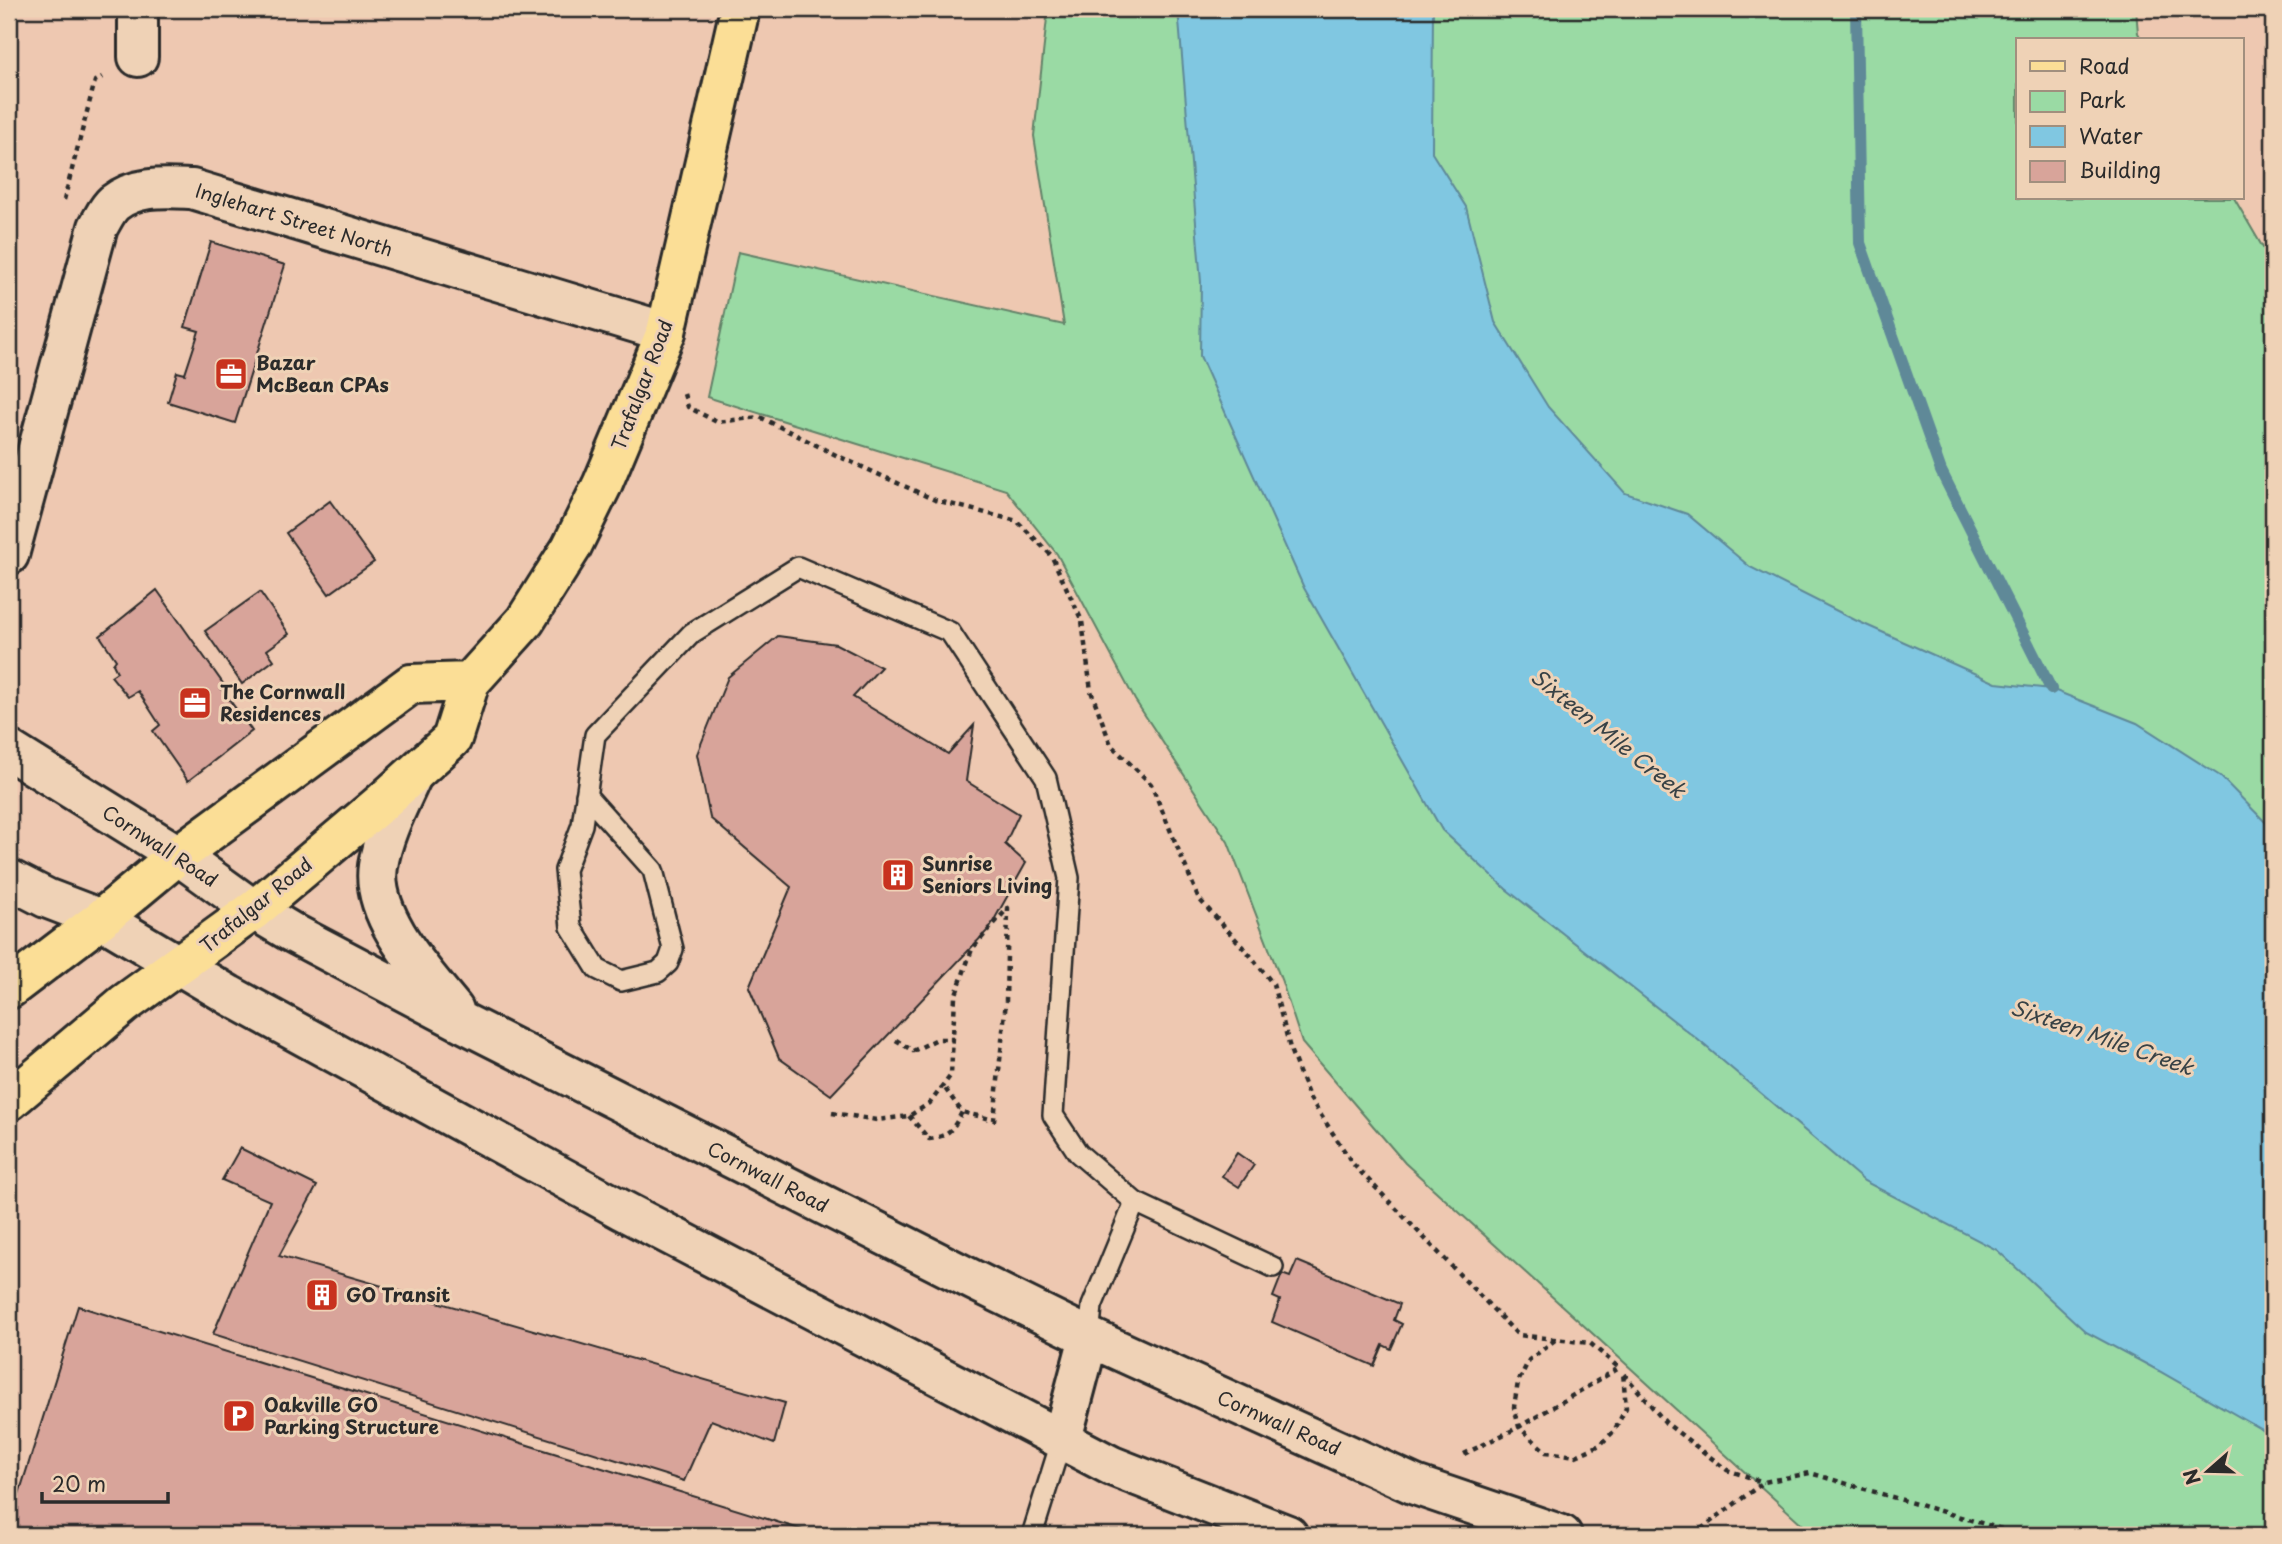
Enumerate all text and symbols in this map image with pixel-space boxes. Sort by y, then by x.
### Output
legend [2016,38,2244,200]
text: Road [2079,49,2130,81]
text: Park [2079,83,2126,115]
text: Water [2079,119,2143,151]
text: Building [2079,153,2161,185]
street label: Inglehart Street North [192,176,396,262]
street label: Trafalgar Road [603,315,679,454]
place label: Bazar McBean CPAs [256,348,389,398]
office icon: Bazar McBean CPAs [212,355,250,393]
water label: Sixteen Mile Creek [1525,660,1695,806]
place label: The Cornwall Residences [220,677,345,727]
office icon: The Cornwall Residences [176,684,214,722]
street label: Cornwall Road [97,797,224,893]
place label: Sunrise Seniors Living [922,849,1052,899]
street label: Trafalgar Road [193,850,318,958]
building icon: Sunrise Seniors Living [879,856,917,894]
water label: Sixteen Mile Creek [2007,990,2199,1083]
street label: Cornwall Road [703,1134,834,1219]
building icon: GO Transit [303,1276,341,1314]
place label: GO Transit [346,1280,450,1308]
street label: Cornwall Road [1213,1382,1346,1462]
place label: Oakville GO Parking Structure [264,1390,439,1440]
parking icon: Oakville GO Parking Structure [220,1397,258,1435]
north arrow [2174,1436,2244,1506]
scale bar [42,1460,168,1504]
text: N [2175,1465,2207,1489]
text: 20 m [52,1467,106,1499]

